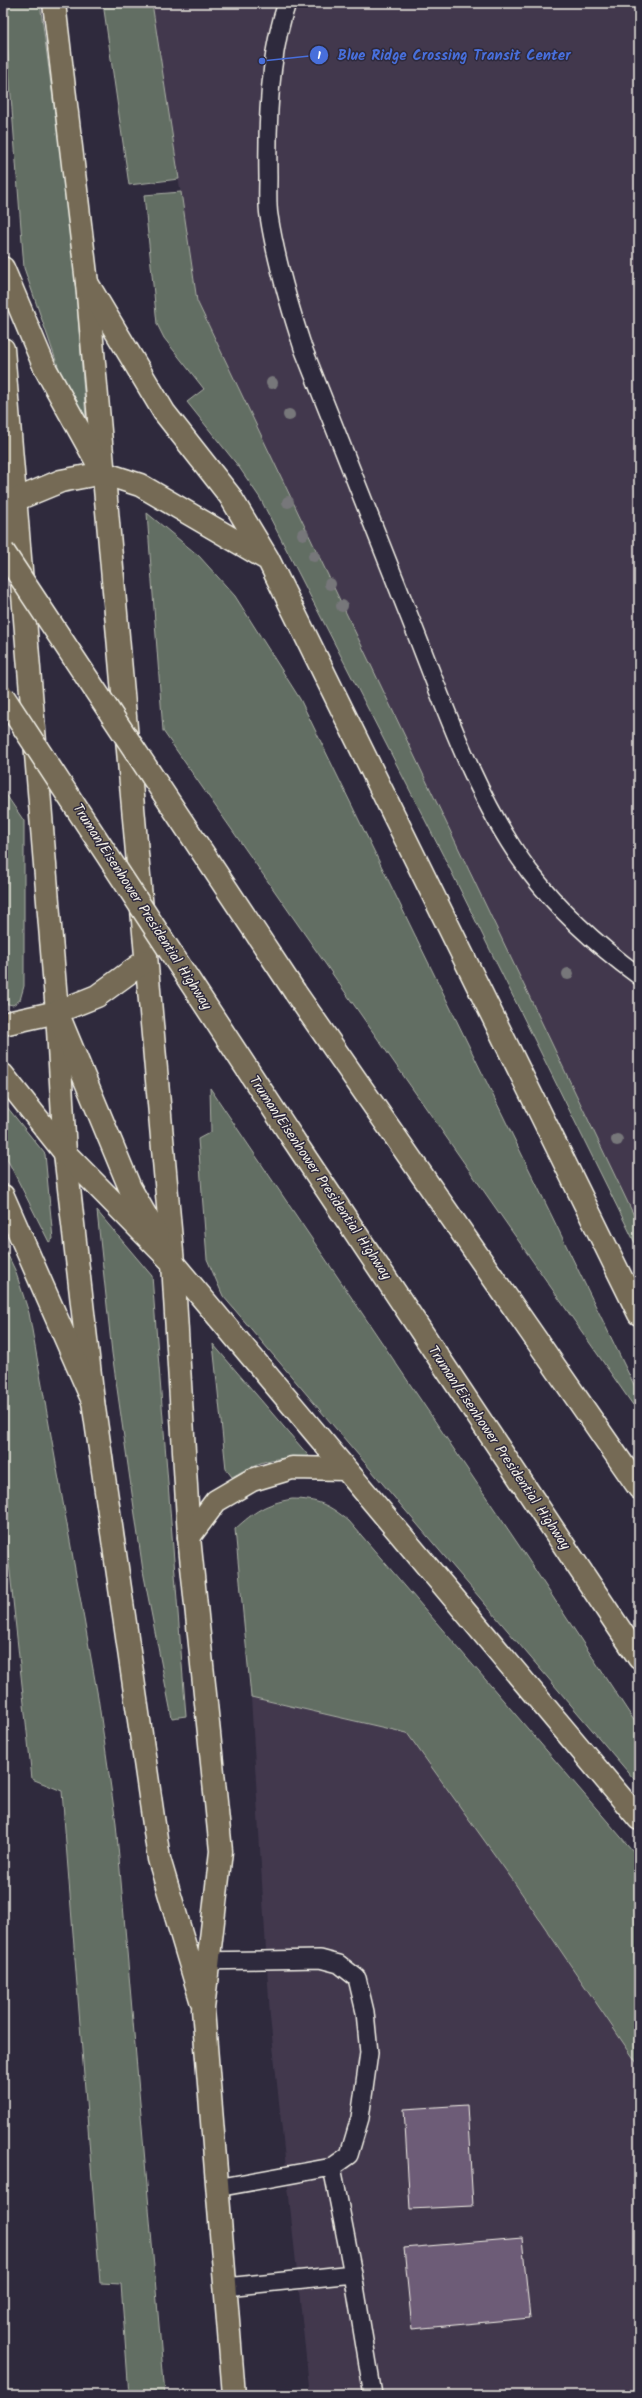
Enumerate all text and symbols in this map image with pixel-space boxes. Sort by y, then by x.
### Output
callout: Blue Ridge Crossing Transit Center [309,42,578,69]
text: Blue Ridge Crossing Transit Center [337,44,571,68]
text: 1 [317,46,321,65]
street label: Truman/Eisenhower Presidential Highway [67,799,217,1015]
street label: Truman/Eisenhower Presidential Highway [243,1071,397,1285]
street label: Truman/Eisenhower Presidential Highway [422,1341,576,1555]

